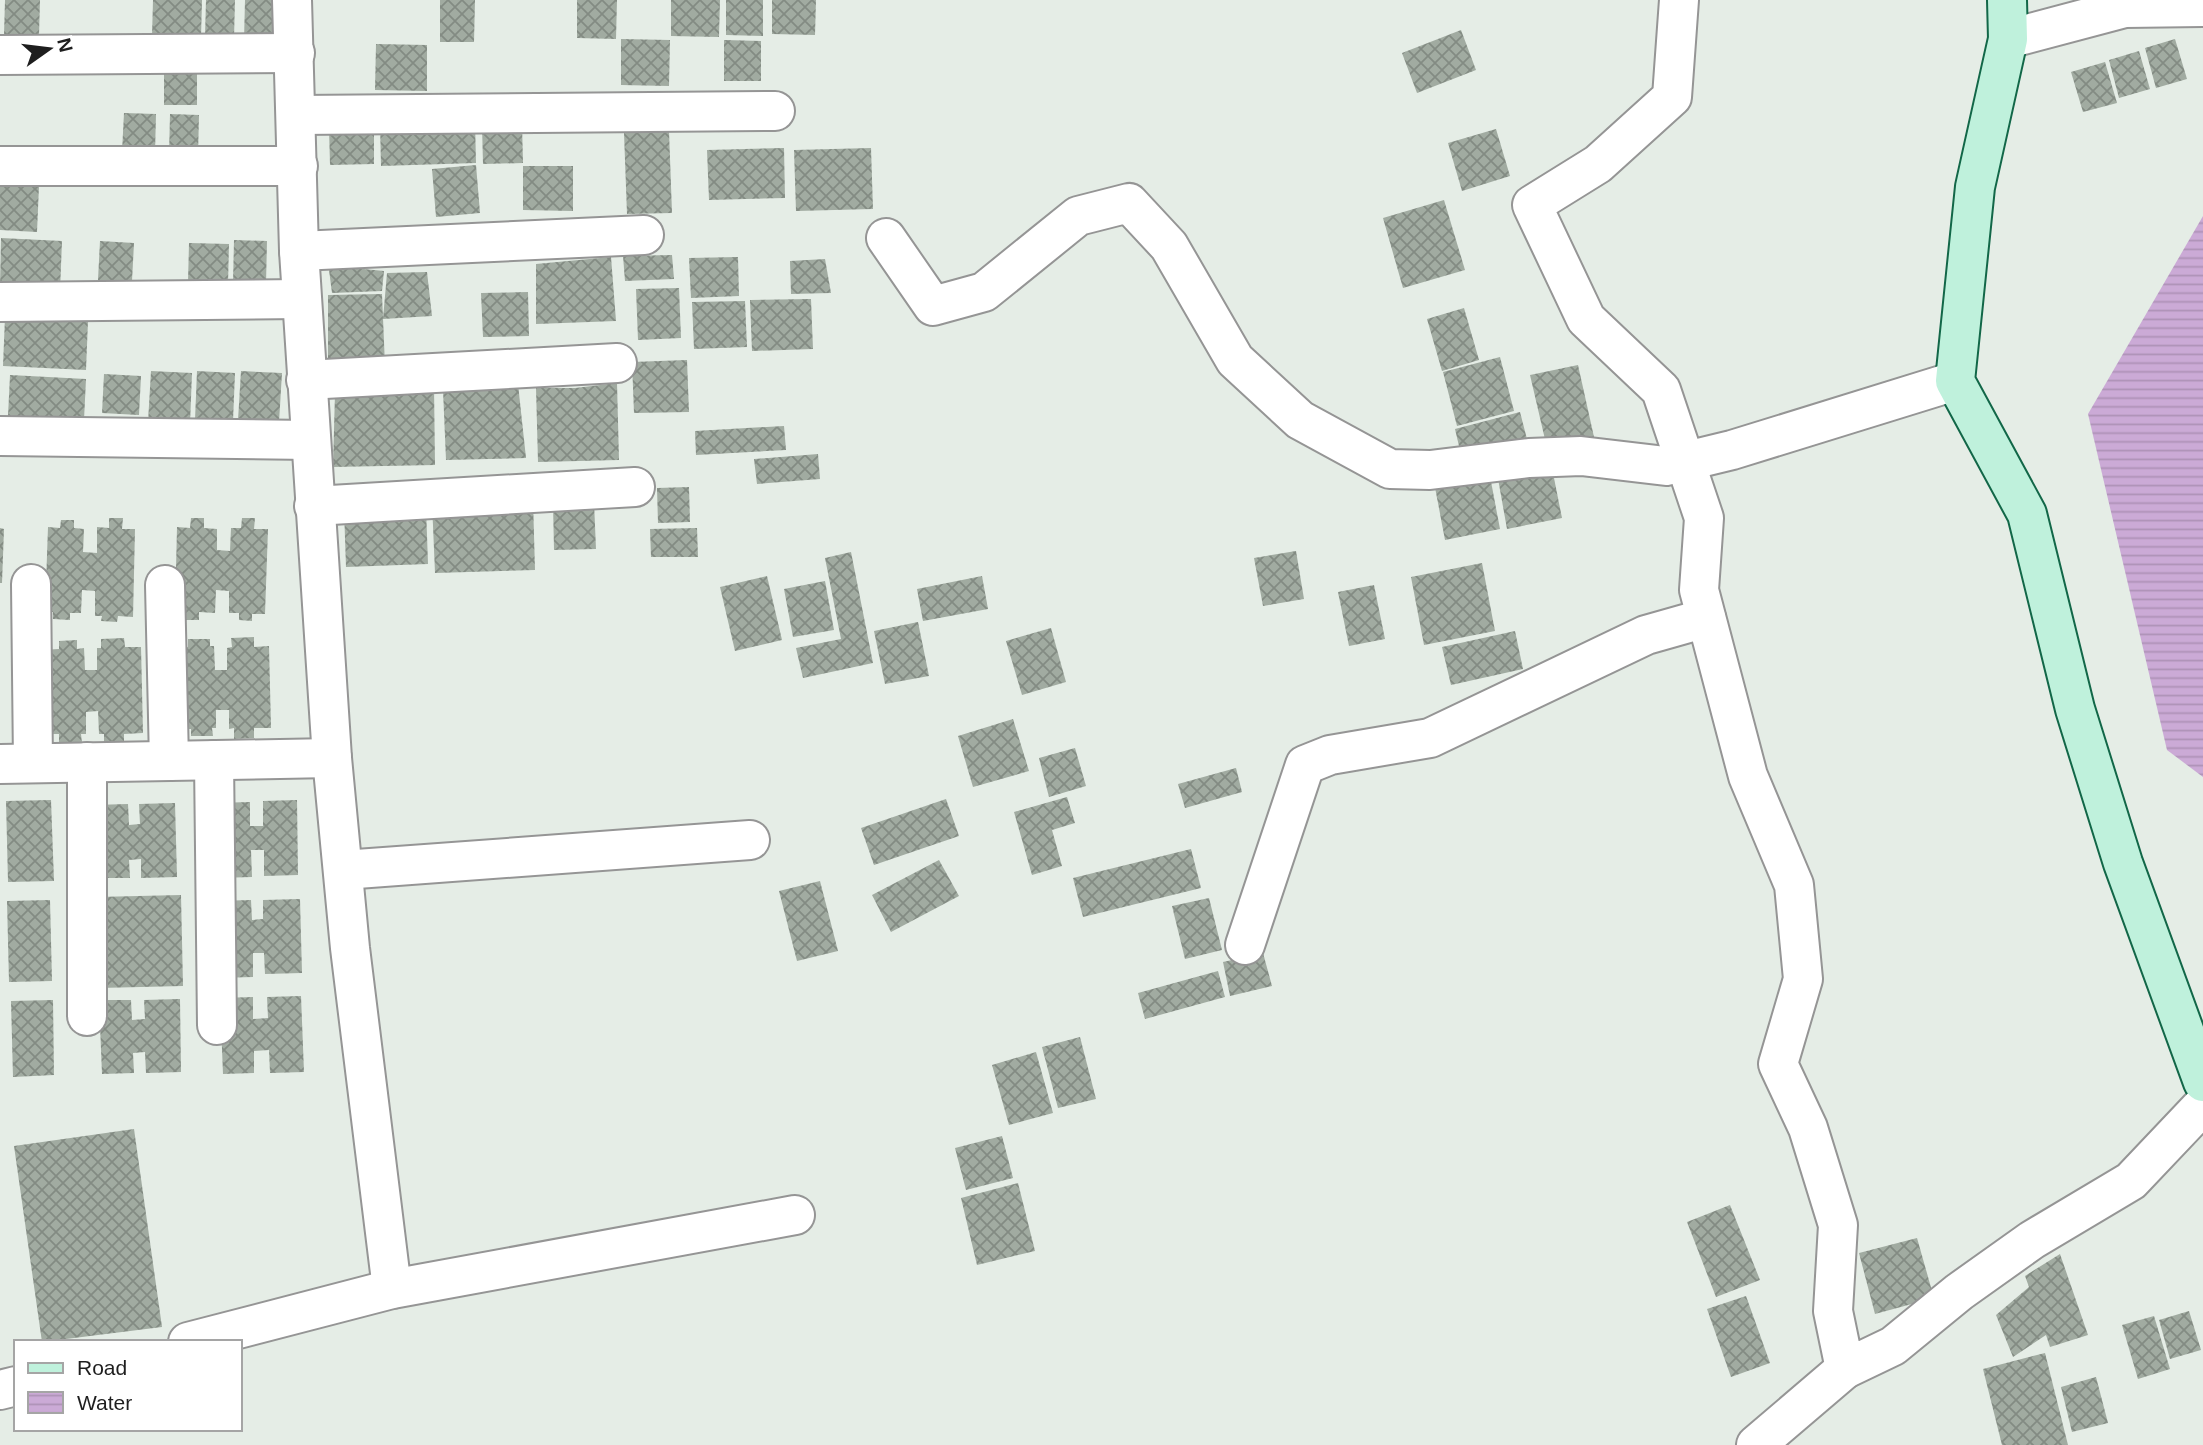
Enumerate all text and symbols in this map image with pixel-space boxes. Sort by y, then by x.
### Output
north arrow [14,14,84,84]
text: N [53,36,77,54]
legend [14,1340,242,1431]
text: Road [77,1356,127,1379]
text: Water [77,1391,132,1414]

